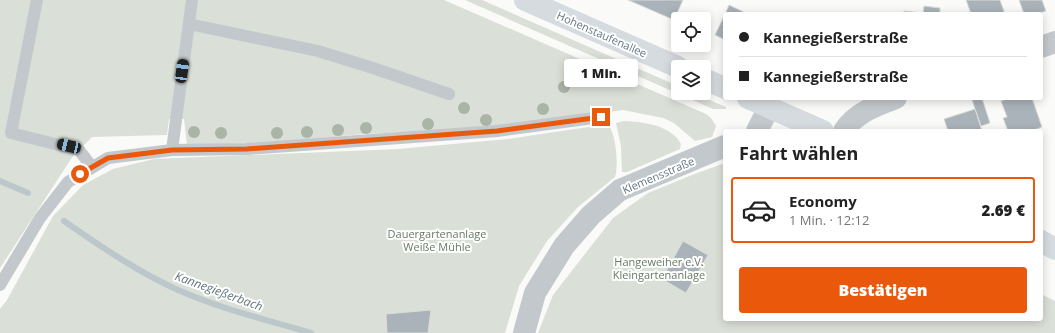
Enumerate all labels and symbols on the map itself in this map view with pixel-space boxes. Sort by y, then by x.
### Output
street label: Hohenstaufenallee [555,7,649,61]
car [174,58,190,84]
callout: 1 Min. [564,59,638,87]
route end [592,108,610,126]
car [56,137,82,155]
street label: Klemensstraße [620,153,696,197]
route start [71,165,89,183]
park label: Dauergartenanlage Weiße Mühle [388,226,486,254]
park label: Hangeweiher e.V. Kleingartenanlage [613,254,705,282]
water label: Kannegießerbach [173,267,265,315]

